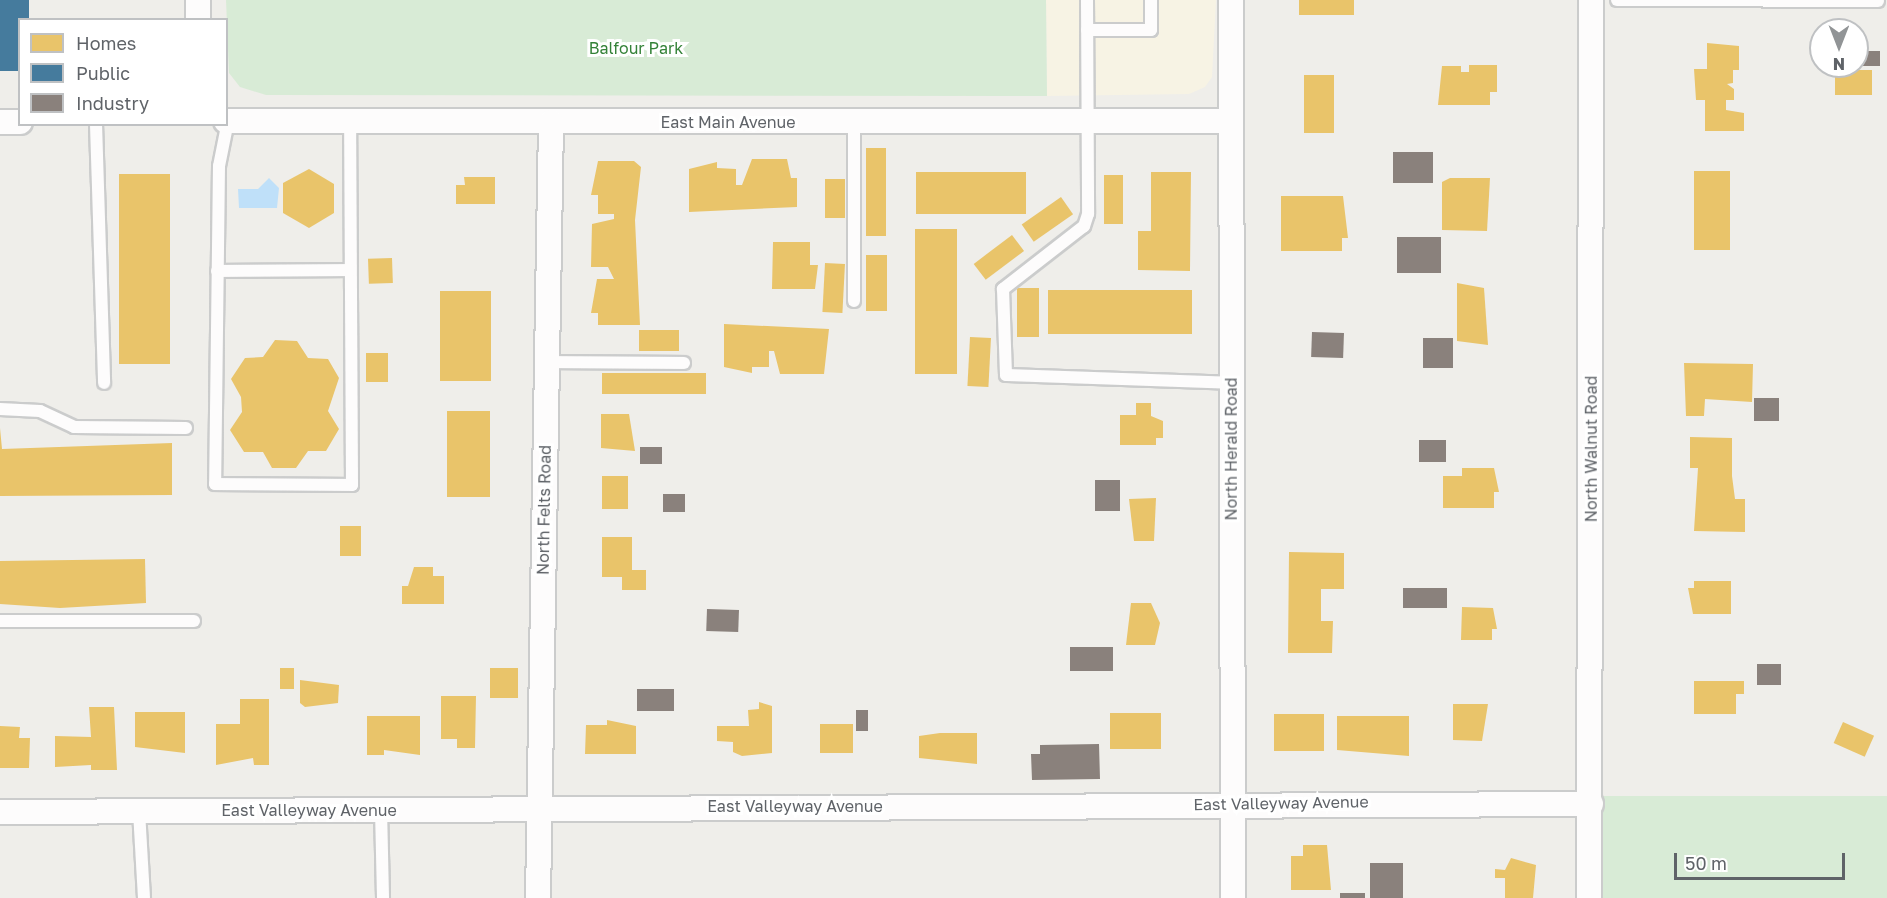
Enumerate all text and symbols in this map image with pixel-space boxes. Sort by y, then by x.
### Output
legend [18,18,228,126]
north arrow [1809,18,1869,78]
text: Homes [76,32,136,54]
park label: Balfour Park [589,38,683,58]
text: N [1833,54,1845,74]
text: Public [76,62,130,84]
text: Industry [76,92,149,114]
street label: East Main Avenue [661,112,795,132]
street label: North Walnut Road [1581,376,1601,522]
street label: North Herald Road [1221,377,1241,521]
street label: North Felts Road [533,445,555,575]
street label: East Valleyway Avenue [1193,792,1369,814]
street label: East Valleyway Avenue [707,796,883,816]
street label: East Valleyway Avenue [221,800,397,820]
scale bar [1677,841,1848,879]
text: 50 m [1685,852,1727,874]

